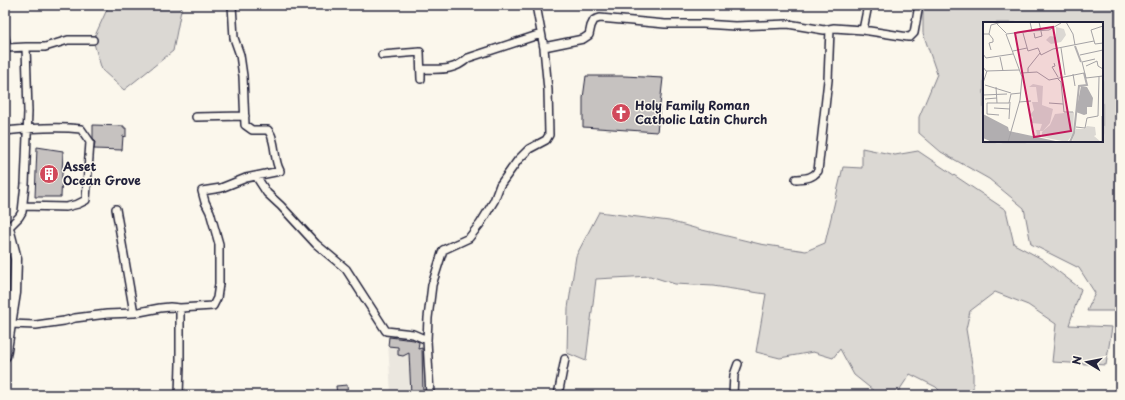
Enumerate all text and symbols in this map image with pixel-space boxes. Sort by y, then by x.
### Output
inset map [983,22,1103,142]
place label: Holy Family Roman Catholic Latin Church [635,96,767,128]
church icon: Holy Family Roman Catholic Latin Church [610,102,632,124]
place label: Asset Ocean Grove [62,157,141,189]
building icon: Asset Ocean Grove [38,163,60,185]
north arrow [1067,342,1107,382]
text: N [1068,354,1086,366]

